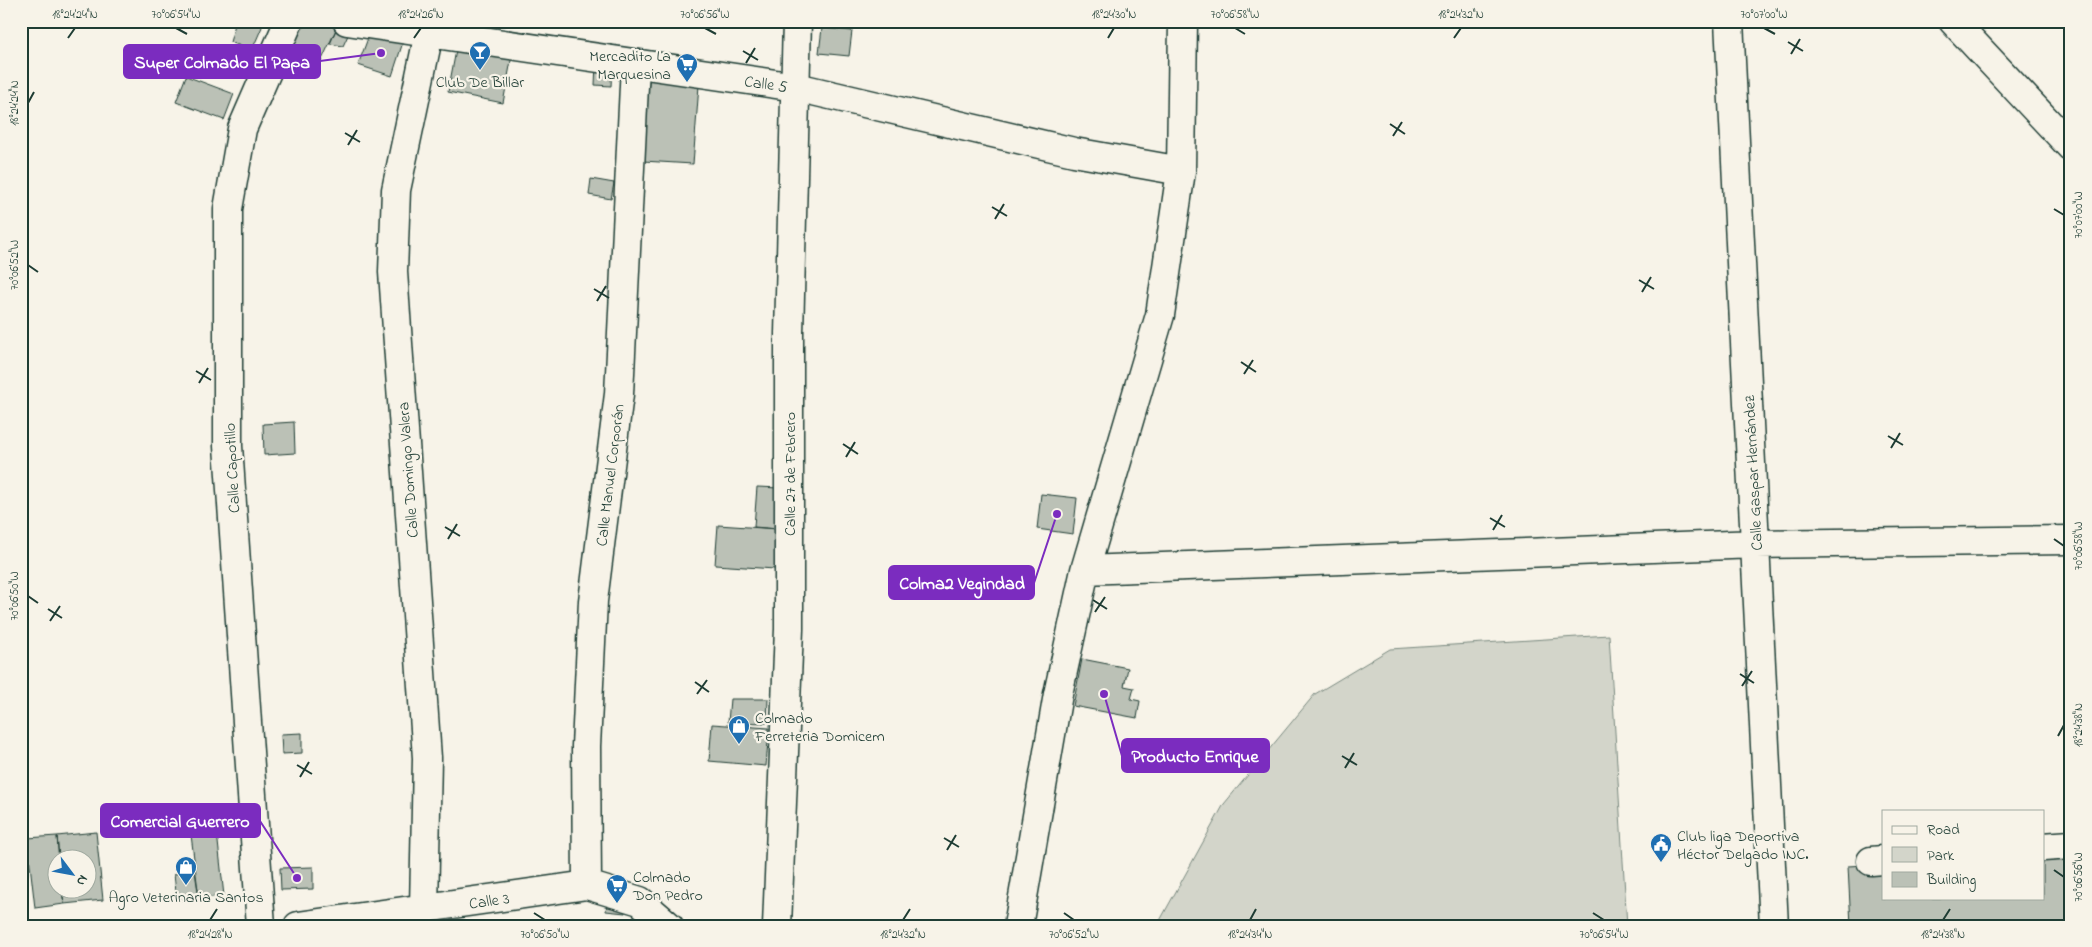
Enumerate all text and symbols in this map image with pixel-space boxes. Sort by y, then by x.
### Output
text: 18°24'24"N [52,6,98,24]
text: 70°06'54"W [152,6,200,24]
text: 18°24'26"N [398,6,444,24]
text: 70°06'56"W [680,6,730,24]
text: 18°24'30"N [1092,6,1136,24]
text: 70°06'58"W [1211,6,1259,24]
text: 18°24'32"N [1438,6,1484,24]
text: 70°07'00"W [1740,6,1788,24]
bar icon: Club De Billar [468,40,492,71]
callout: Super Colmado El Papa [124,45,320,78]
place label: Mercadito La Marquesina [589,45,671,87]
text: Super Colmado El Papa [134,51,310,77]
supermarket icon: Mercadito La Marquesina [675,52,699,83]
street label: Calle 5 [743,70,789,100]
place label: Club De Billar [436,71,524,95]
text: 18°24'24"N [6,80,24,126]
text: 70°07'00"W [2070,191,2088,239]
text: 70°06'52"W [6,240,24,290]
street label: Calle Gaspar Hernández [1738,394,1770,551]
street label: Calle Domingo Valera [392,401,426,539]
street label: Calle Manuel Corporán [590,403,632,548]
street label: Calle 27 de Febrero [779,412,803,536]
street label: Calle Capotillo [219,422,247,514]
text: 70°06'58"W [2070,522,2088,570]
callout: Colma2 Vegindad [889,566,1034,599]
text: 70°06'50"W [6,571,24,621]
text: Colma2 Vegindad [899,572,1026,599]
text: 18°24'38"N [2070,703,2088,747]
place label: Colmado Ferreteria Domicem [754,707,885,749]
shop icon: Colmado Ferreteria Domicem [727,714,751,745]
callout: Producto Enrique [1122,739,1269,772]
text: Producto Enrique [1132,745,1259,771]
callout: Comercial Guerrero [101,804,260,837]
text: Comercial Guerrero [110,810,250,836]
legend [1882,810,2044,900]
text: Road [1927,819,1960,841]
place label: Club liga Deportiva Héctor Delgado INC. [1677,825,1809,867]
public building icon: Club liga Deportiva Héctor Delgado INC. [1649,832,1673,863]
text: Park [1927,845,1955,867]
north arrow [48,850,98,900]
text: 70°06'56"W [2070,852,2088,902]
shop icon: Agro Veterinaria Santos [174,855,198,886]
place label: Colmado Don Pedro [632,866,703,908]
text: Building [1926,869,1976,892]
text: N [70,871,93,890]
supermarket icon: Colmado Don Pedro [605,873,629,904]
place label: Agro Veterinaria Santos [108,886,264,910]
street label: Calle 3 [468,887,511,917]
text: 18°24'28"N [187,926,233,944]
text: 70°06'50"W [520,926,570,944]
text: 18°24'32"N [880,926,926,944]
text: 70°06'52"W [1049,926,1099,944]
text: 18°24'34"N [1228,926,1272,944]
text: 70°06'54"W [1580,926,1628,944]
text: 18°24'38"N [1921,926,1965,944]

